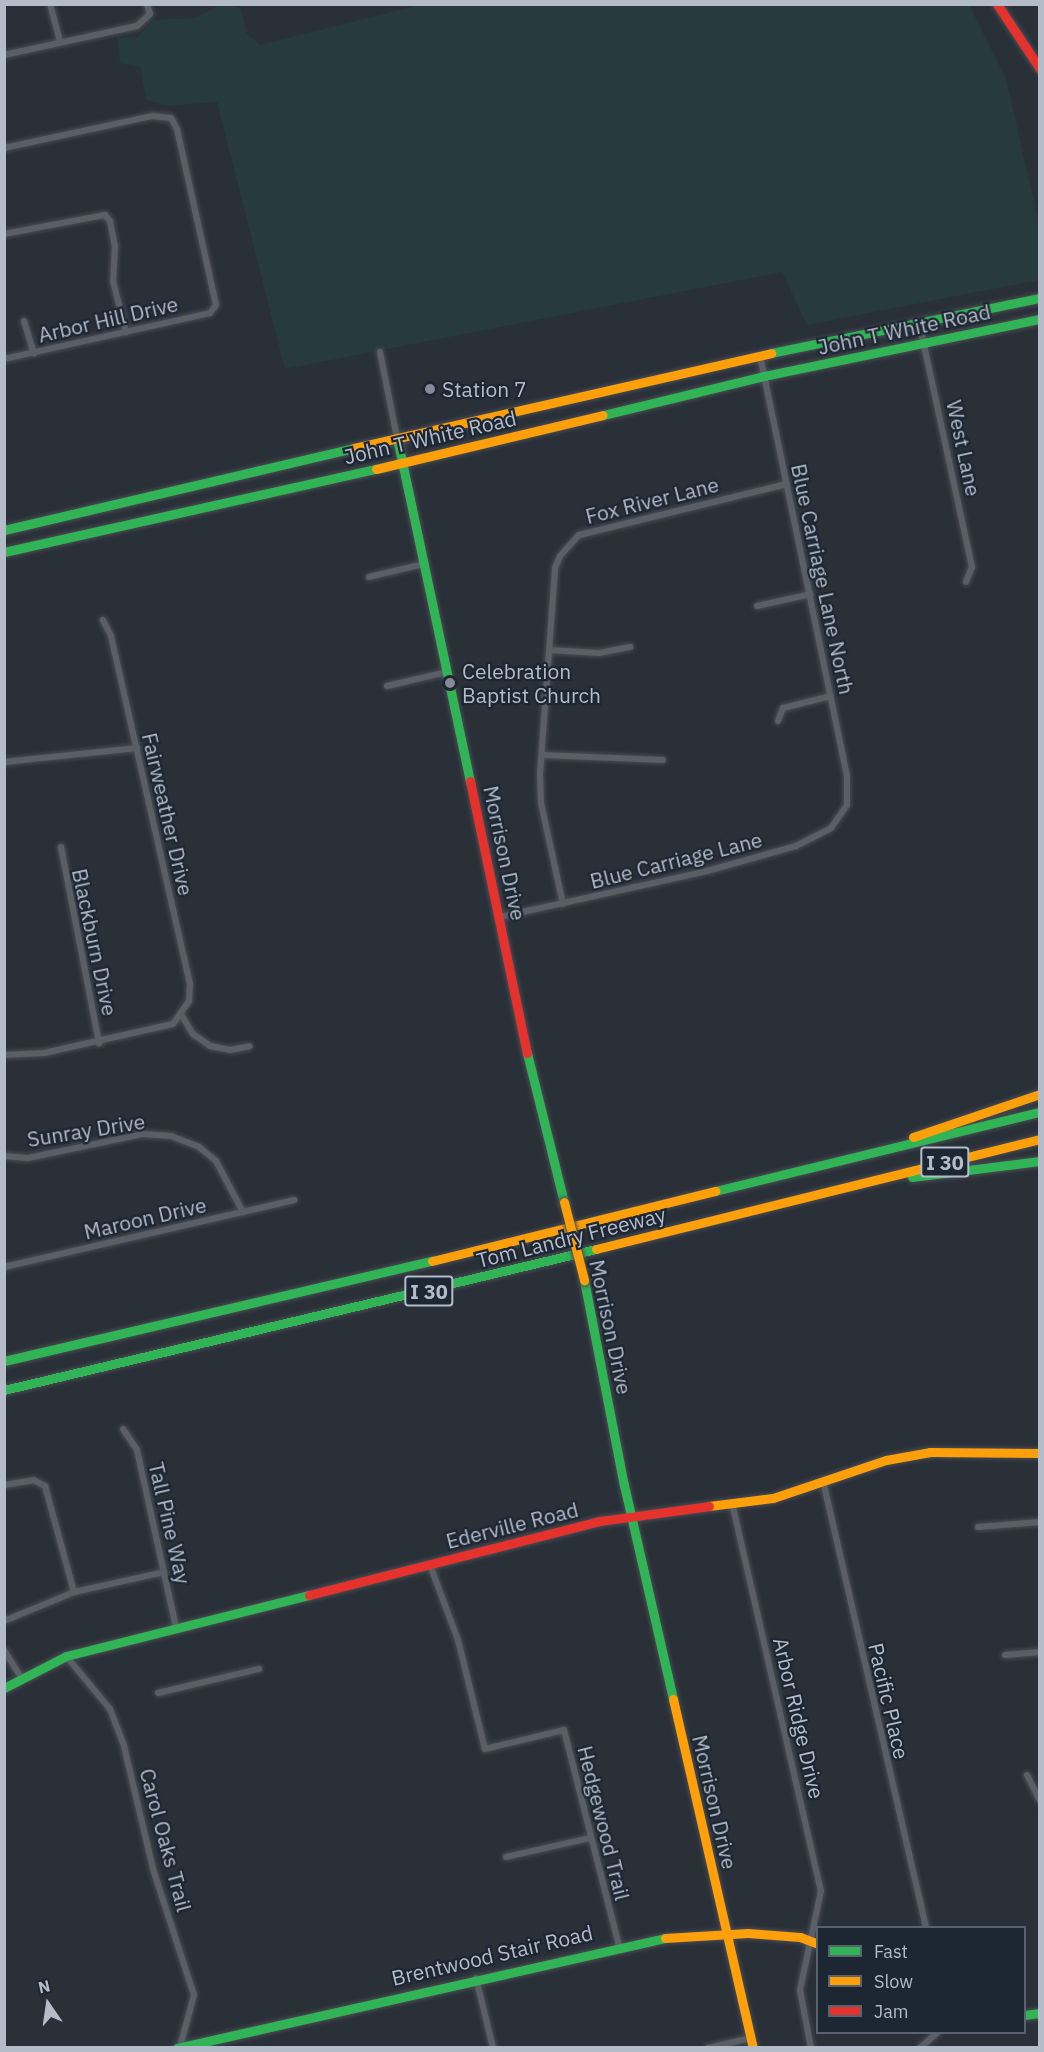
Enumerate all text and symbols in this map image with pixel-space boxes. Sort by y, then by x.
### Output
street label: Arbor Hill Drive [36,291,180,347]
street label: John T White Road [815,298,993,360]
place label: Station 7 [442,376,527,402]
marker: Station 7 [423,382,437,396]
street label: West Lane [942,398,986,498]
street label: John T White Road [341,405,519,469]
street label: Blue Carriage Lane North [786,461,860,697]
street label: Fox River Lane [583,471,721,529]
place label: Celebration Baptist Church [462,658,601,708]
marker: Celebration Baptist Church [443,676,457,690]
street label: Fairweather Drive [137,730,199,898]
street label: Morrison Drive [478,783,532,923]
street label: Blue Carriage Lane [587,826,765,894]
street label: Blackburn Drive [67,866,123,1018]
street label: Sunray Drive [25,1108,147,1152]
road number: I 30 [920,1145,970,1179]
street label: Maroon Drive [81,1192,209,1244]
street label: Tom Landry Freeway [474,1201,668,1273]
street label: Morrison Drive [584,1257,638,1397]
road number: I 30 [404,1274,454,1308]
street label: Tall Pine Way [144,1460,196,1586]
street label: Ederville Road [443,1496,581,1554]
street label: Arbor Ridge Drive [768,1635,830,1801]
street label: Pacific Place [863,1640,915,1762]
street label: Morrison Drive [687,1732,743,1872]
street label: Hedgewood Trail [573,1743,635,1903]
street label: Carol Oaks Trail [135,1766,197,1914]
street label: Brentwood Stair Road [389,1920,595,1990]
legend [816,1926,1026,2034]
text: Fast [874,1940,908,1963]
text: Slow [874,1970,913,1993]
north arrow [18,1974,78,2034]
text: N [36,1975,52,1998]
text: Jam [874,2000,909,2023]

